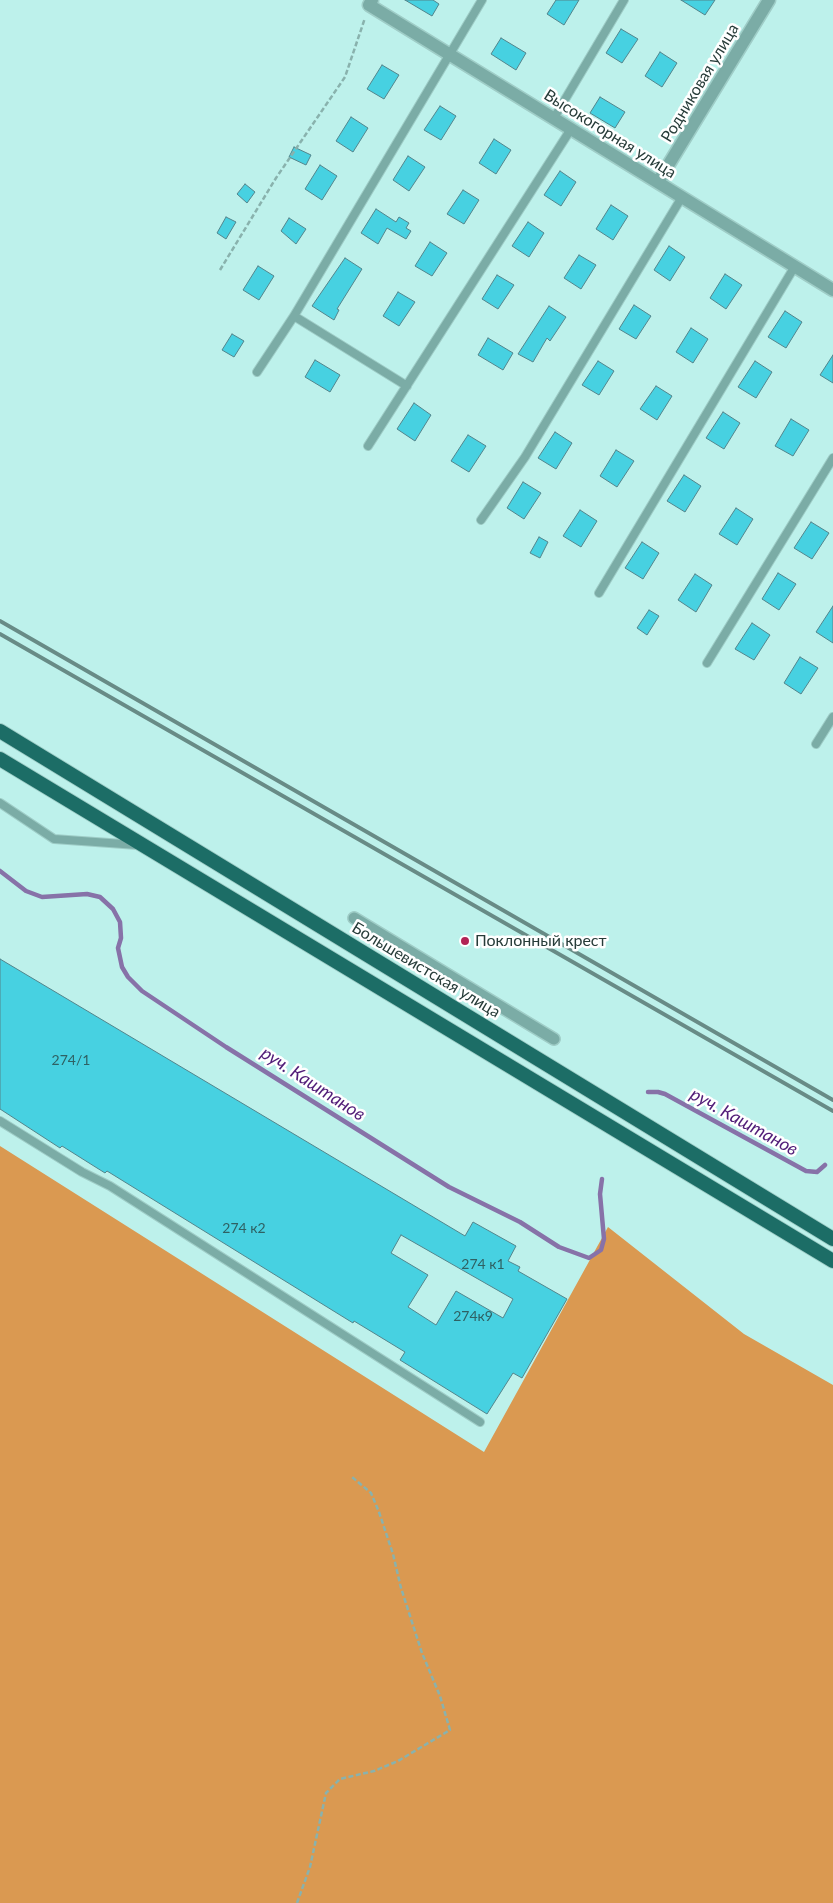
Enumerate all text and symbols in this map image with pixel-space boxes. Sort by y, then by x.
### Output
street label: Родниковая улица [657,20,743,146]
street label: Высокогорная улица [540,86,680,182]
street label: Большевистская улица [348,918,504,1022]
place label: Поклонный крест [475,931,607,951]
marker: Поклонный крест [459,935,471,947]
water label: руч. Каштанов [257,1042,369,1126]
house number: 274/1 [52,1052,90,1068]
water label: руч. Каштанов [686,1083,802,1161]
house number: 274 к2 [222,1220,266,1236]
house number: 274 к1 [461,1256,505,1272]
house number: 274к9 [453,1308,493,1324]

